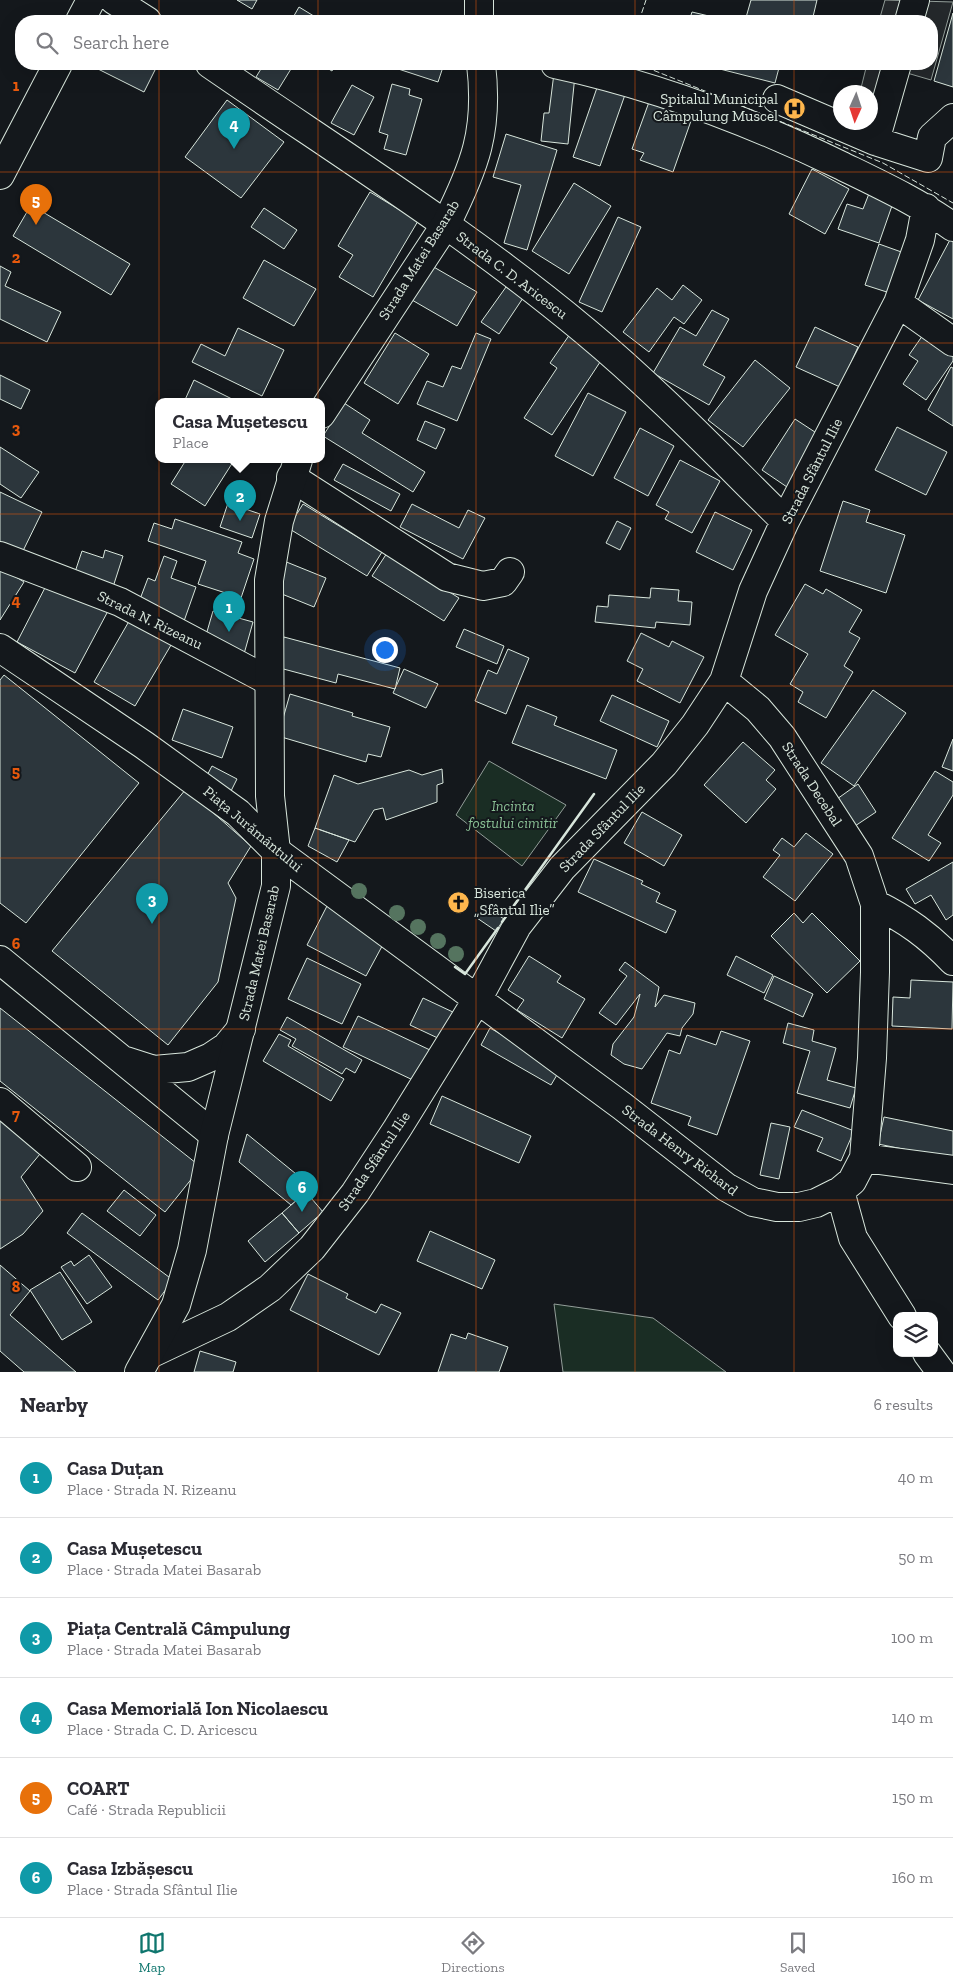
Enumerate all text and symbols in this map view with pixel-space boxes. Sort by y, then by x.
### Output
search box [15,15,938,70]
icon: search [33,29,61,57]
text: Search here [73,31,169,54]
text: 1 [13,76,20,95]
north arrow [833,85,878,130]
place label: Spitalul Municipal Câmpulung Muscel [653,90,778,125]
hospital icon: Spitalul Municipal Câmpulung Muscel [782,96,806,120]
pin: 4 [218,108,250,149]
pin: 5 [20,184,52,225]
street label: Strada Matei Basarab [375,197,463,323]
street label: Strada C. D. Aricescu [453,227,572,323]
text: 2 [12,248,21,267]
popup [155,398,325,463]
text: Casa Mușetescu [172,410,308,433]
street label: Strada Sfântul Ilie [778,415,846,527]
text: 3 [12,419,21,438]
text: Place [172,433,209,452]
pin: 2 [224,480,256,521]
street label: Strada N. Rizeanu [94,587,206,654]
text: 4 [11,591,21,610]
pin: 1 [213,591,245,632]
your location [372,637,398,663]
street label: Strada Decebal [778,738,846,830]
text: 5 [12,762,20,781]
street label: Strada Sfântul Ilie [555,780,649,876]
street label: Piața Jurământului [200,782,306,876]
park label: Incinta fostului cimitir [465,797,559,832]
pin: 3 [136,883,168,924]
street label: Strada Matei Basarab [235,884,283,1022]
place label: Biserica „Sfântul Ilie” [474,884,555,919]
church icon: Biserica „Sfântul Ilie” [446,890,470,914]
text: 6 [12,934,21,953]
street label: Strada Henry Richard [619,1101,742,1200]
text: 7 [12,1105,20,1124]
street label: Strada Sfântul Ilie [334,1108,414,1214]
pin: 6 [286,1171,318,1212]
text: 8 [12,1277,21,1296]
map controls [893,1312,938,1357]
button: layers [893,1312,938,1357]
text: Nearby [20,1392,88,1417]
text: 6 results [873,1395,933,1414]
text: Casa Duţan [67,1457,164,1480]
text: 1 [33,1468,39,1487]
text: 40 m [898,1468,933,1487]
text: Place · Strada N. Rizeanu [67,1480,237,1499]
text: Casa Mușetescu [67,1537,202,1560]
text: 2 [32,1548,40,1567]
text: 50 m [898,1548,933,1567]
text: Place · Strada Matei Basarab [67,1560,261,1579]
text: Piața Centrală Câmpulung [67,1617,290,1640]
text: 3 [32,1628,40,1647]
text: 100 m [891,1628,933,1647]
text: Place · Strada Matei Basarab [67,1640,261,1659]
text: Casa Memorială Ion Nicolaescu [67,1697,328,1720]
text: 4 [31,1708,41,1727]
text: 140 m [892,1708,933,1727]
text: Place · Strada C. D. Aricescu [67,1720,257,1739]
text: COART [67,1777,130,1800]
text: 5 [32,1788,40,1807]
text: 150 m [892,1788,933,1807]
text: Café · Strada Republicii [67,1800,226,1819]
text: Casa Izbășescu [67,1857,193,1880]
text: 6 [32,1868,40,1887]
text: 160 m [892,1868,933,1887]
text: Place · Strada Sfântul Ilie [67,1880,238,1899]
tab: Map [138,1929,166,1976]
tab: Directions [441,1929,505,1976]
tab: Saved [780,1929,815,1976]

